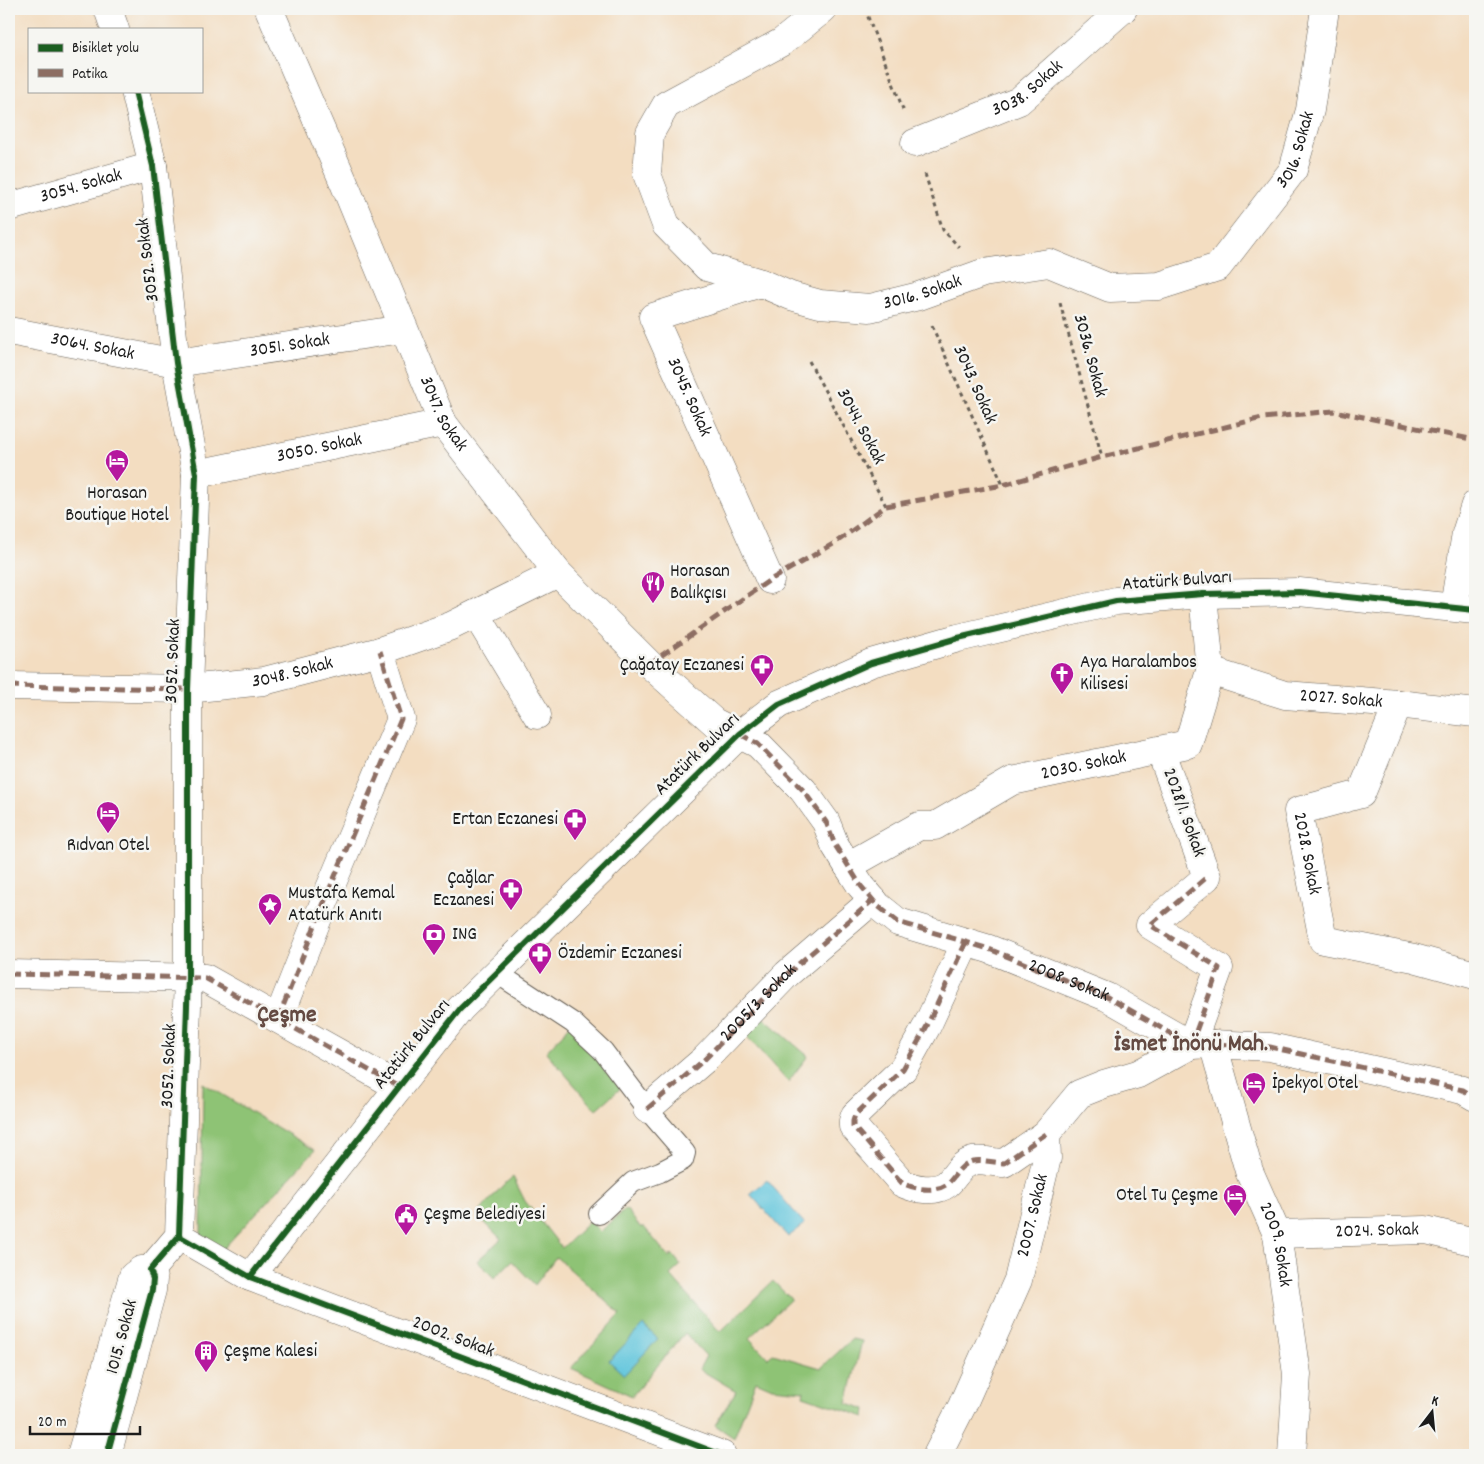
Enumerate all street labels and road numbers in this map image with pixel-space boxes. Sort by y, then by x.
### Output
street label: 3038. Sokak [988,54,1070,124]
street label: 3016. Sokak [1270,108,1323,195]
street label: 3054. Sokak [37,162,126,211]
street label: 3052. Sokak [130,216,168,304]
street label: 3016. Sokak [880,268,966,318]
street label: 3036. Sokak [1065,311,1113,401]
street label: 3064. Sokak [48,326,137,368]
street label: 3051. Sokak [248,327,332,365]
street label: 3043. Sokak [945,341,1003,429]
street label: 3045. Sokak [659,353,718,441]
street label: 3047. Sokak [412,372,474,458]
street label: 3044. Sokak [829,384,892,470]
street label: 3050. Sokak [274,426,365,471]
street label: Atatürk Bulvarı [1121,565,1233,599]
street label: 3052. Sokak [159,618,189,704]
street label: 3048. Sokak [251,650,336,696]
street label: 2027. Sokak [1299,683,1384,716]
street label: Atatürk Bulvarı [649,707,747,803]
street label: 2030. Sokak [1039,744,1129,788]
street label: 2028/1. Sokak [1154,765,1212,861]
street label: 2028. Sokak [1285,810,1327,897]
street label: 2008. Sokak [1024,953,1113,1010]
street label: 2005/3. Sokak [714,957,803,1049]
street label: Atatürk Bulvarı [368,994,458,1096]
street label: 3052. Sokak [155,1023,185,1109]
street label: 2007. Sokak [1010,1171,1056,1260]
street label: 2009. Sokak [1251,1198,1298,1289]
street label: 2024. Sokak [1335,1217,1419,1246]
street label: 1015. Sokak [100,1296,146,1377]
street label: 2002. Sokak [408,1310,498,1366]

